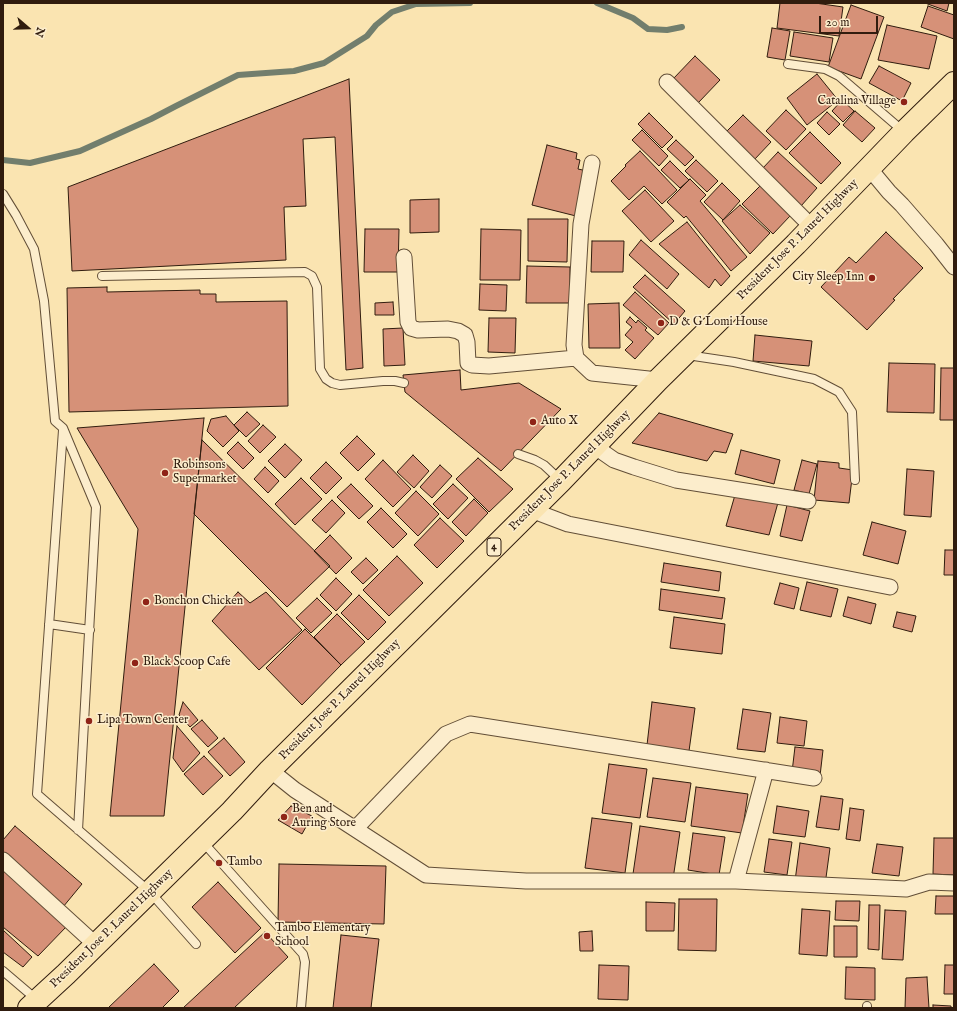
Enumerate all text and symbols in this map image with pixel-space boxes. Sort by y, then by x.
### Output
north arrow [8,8,48,48]
scale bar [821,8,880,34]
text: 20 m [826,15,849,30]
text: N [31,25,47,39]
place label: Catalina Village [817,95,896,109]
marker: Catalina Village [899,97,909,107]
street label: President Jose P. Laurel Highway [735,177,861,303]
place label: City Sleep Inn [792,271,864,285]
marker: City Sleep Inn [867,273,877,283]
place label: D & G Lomi House [669,316,768,330]
marker: D & G Lomi House [656,318,666,328]
street label: President Jose P. Laurel Highway [507,408,633,534]
place label: Auto X [541,415,578,429]
marker: Auto X [528,417,538,427]
place label: Robinsons Supermarket [173,459,237,487]
marker: Robinsons Supermarket [160,468,170,478]
road number: 4 [487,538,501,556]
place label: Bonchon Chicken [154,595,243,609]
marker: Bonchon Chicken [141,597,151,607]
street label: President Jose P. Laurel Highway [277,637,403,763]
place label: Black Scoop Cafe [143,656,231,670]
marker: Black Scoop Cafe [130,658,140,668]
place label: Lipa Town Center [97,714,188,728]
marker: Lipa Town Center [84,716,94,726]
place label: Ben and Auring Store [292,803,356,831]
marker: Ben and Auring Store [279,812,289,822]
place label: Tambo [227,856,262,870]
marker: Tambo [214,858,224,868]
street label: President Jose P. Laurel Highway [48,866,176,992]
place label: Tambo Elementary School [275,922,371,950]
marker: Tambo Elementary School [262,931,272,941]

